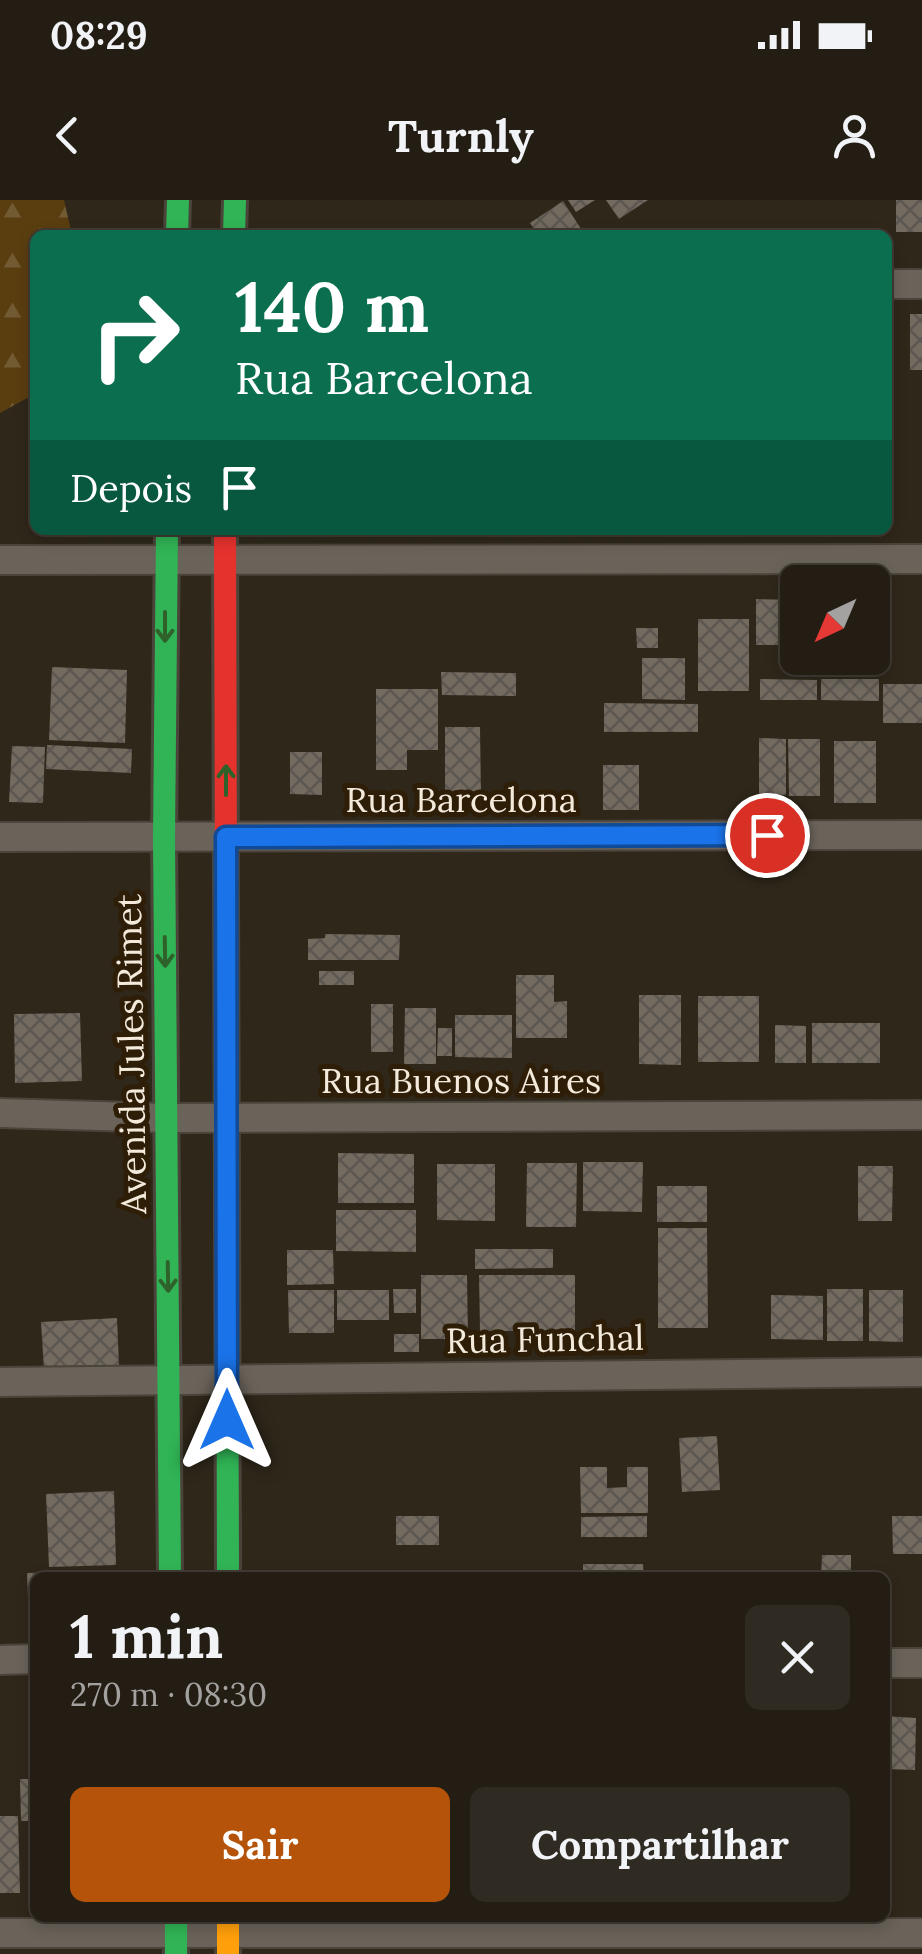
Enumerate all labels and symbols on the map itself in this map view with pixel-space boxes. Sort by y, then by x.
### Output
north arrow [780,565,890,675]
one-way arrow [156,611,175,643]
one-way arrow [216,765,235,797]
street label: Rua Barcelona [345,777,577,822]
pin [725,793,810,878]
street label: Avenida Jules Rimet [106,893,156,1215]
one-way arrow [156,936,174,968]
street label: Rua Buenos Aires [321,1058,601,1103]
one-way arrow [158,1260,178,1293]
street label: Rua Funchal [445,1315,645,1363]
position arrow [175,1368,279,1472]

